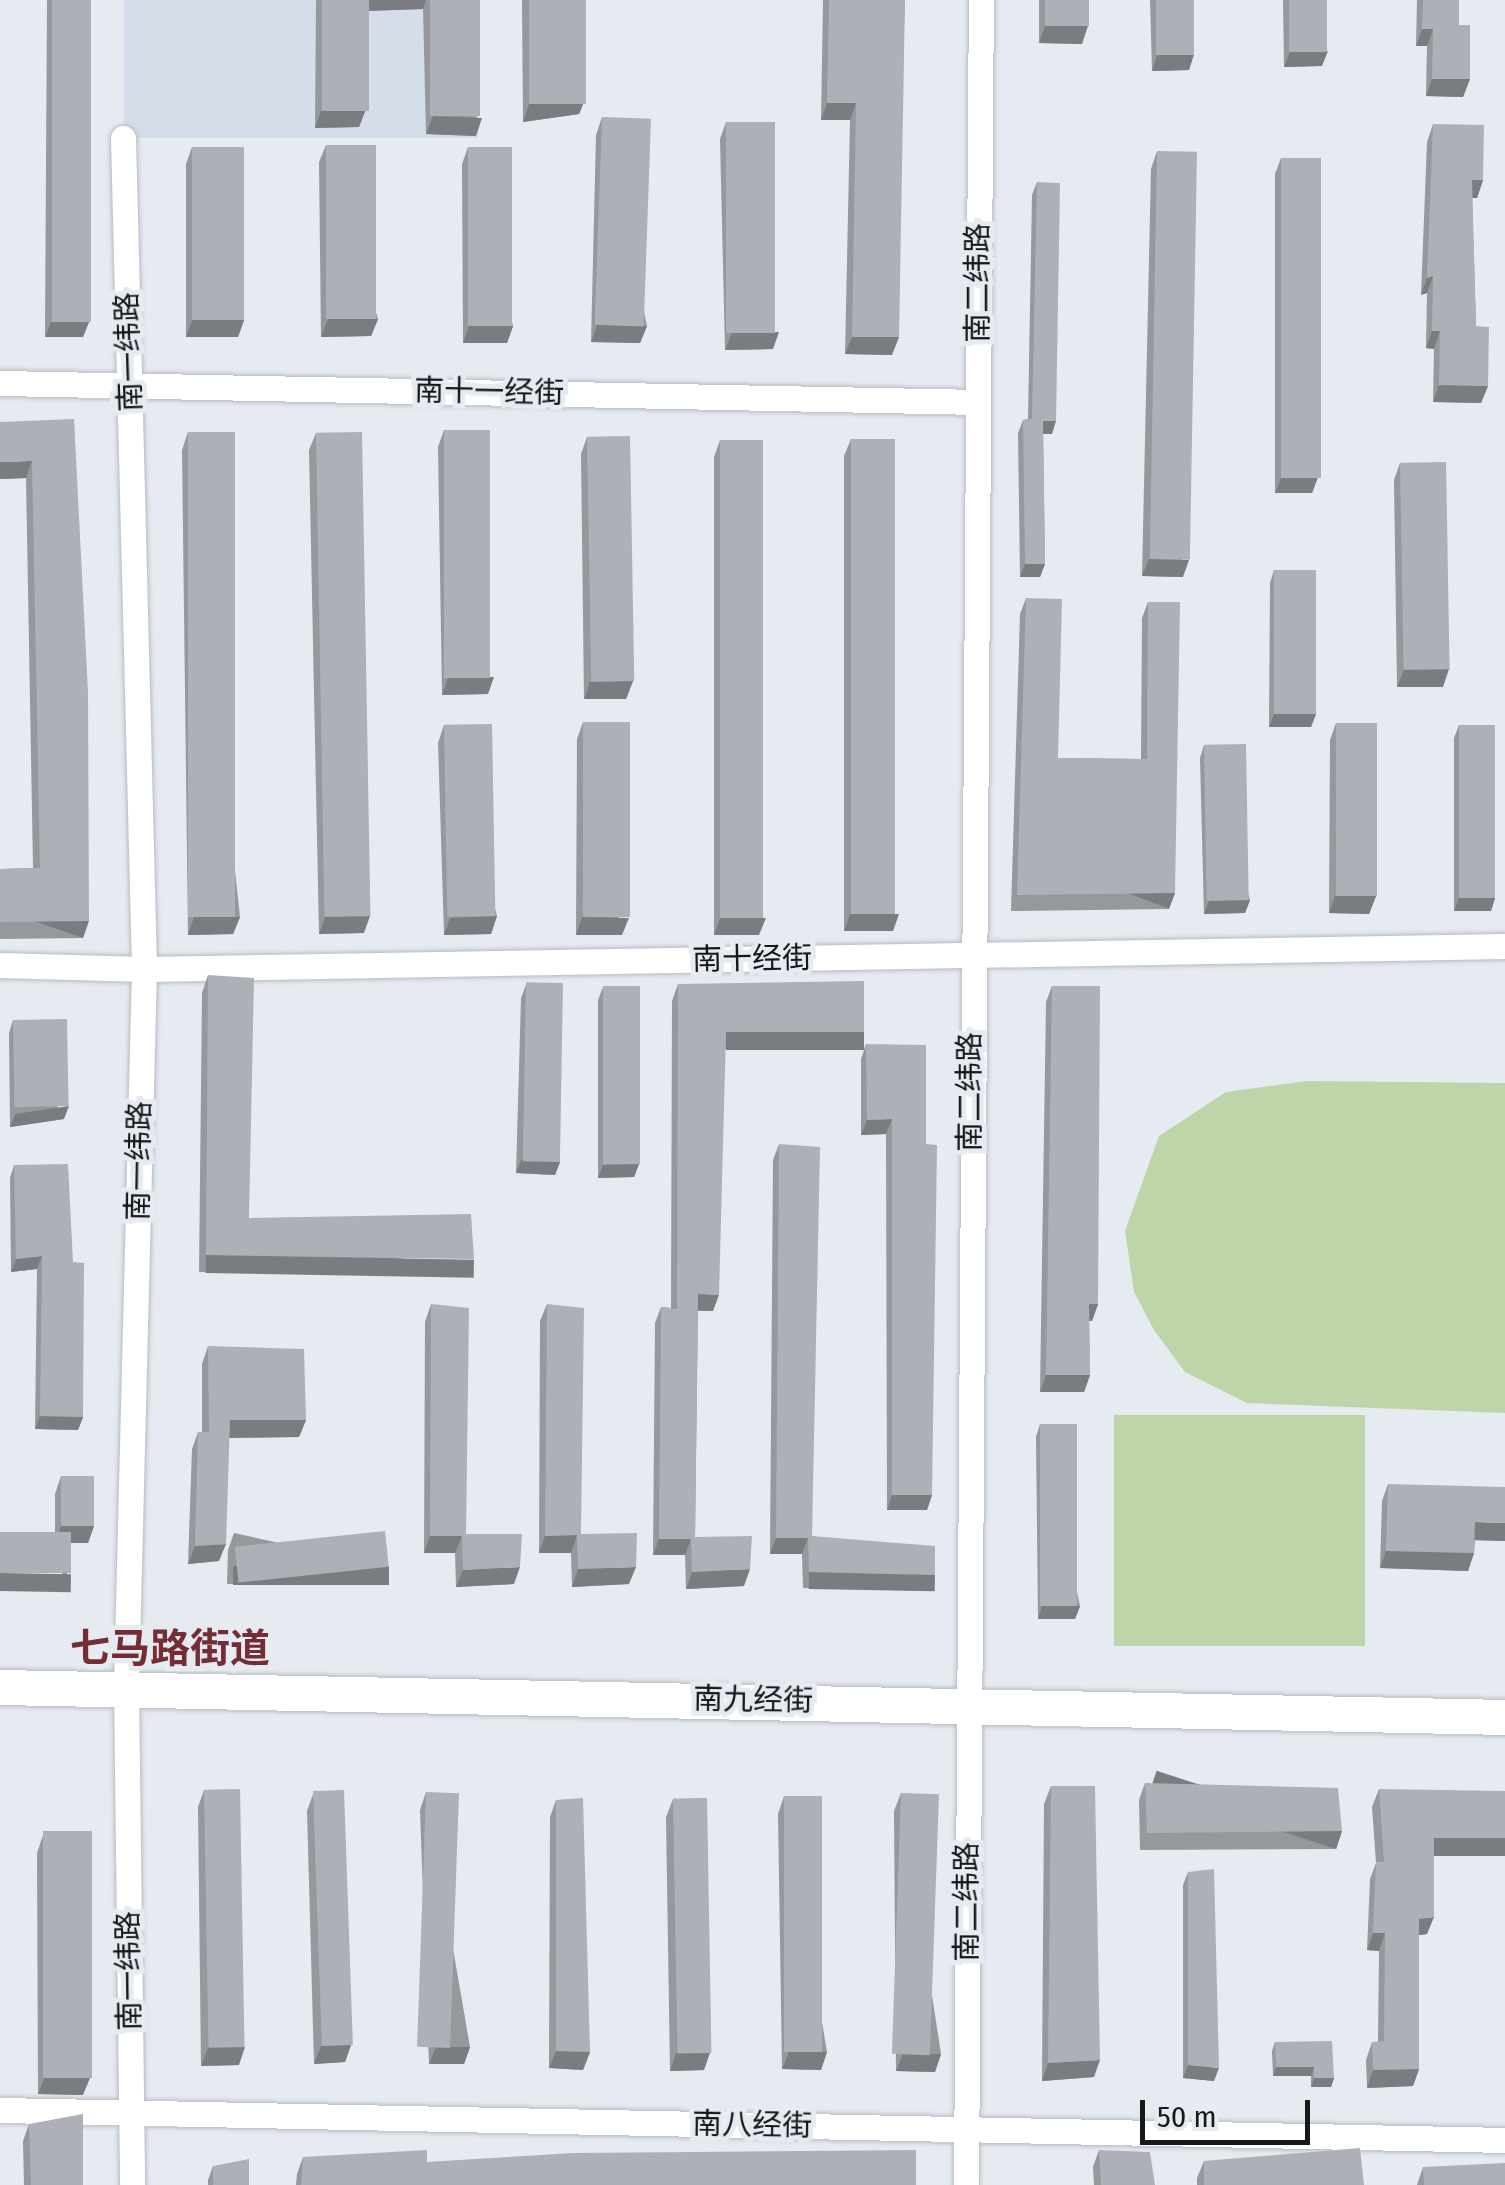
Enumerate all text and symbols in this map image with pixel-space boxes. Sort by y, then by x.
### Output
street label: 南二纬路 [960,223,996,343]
street label: 南一纬路 [109,291,149,413]
street label: 南十一经街 [414,373,564,411]
street label: 南十经街 [692,940,812,978]
street label: 南二纬路 [952,1032,988,1152]
street label: 南一纬路 [120,1101,158,1221]
district label: 七马路街道 [70,1625,270,1673]
street label: 南九经街 [693,1681,813,1719]
street label: 南二纬路 [949,1842,985,1962]
street label: 南一纬路 [110,1911,148,2031]
scale bar [1145,2080,1315,2142]
text: 50 m [1157,2099,1217,2135]
street label: 南八经街 [692,2106,812,2144]

